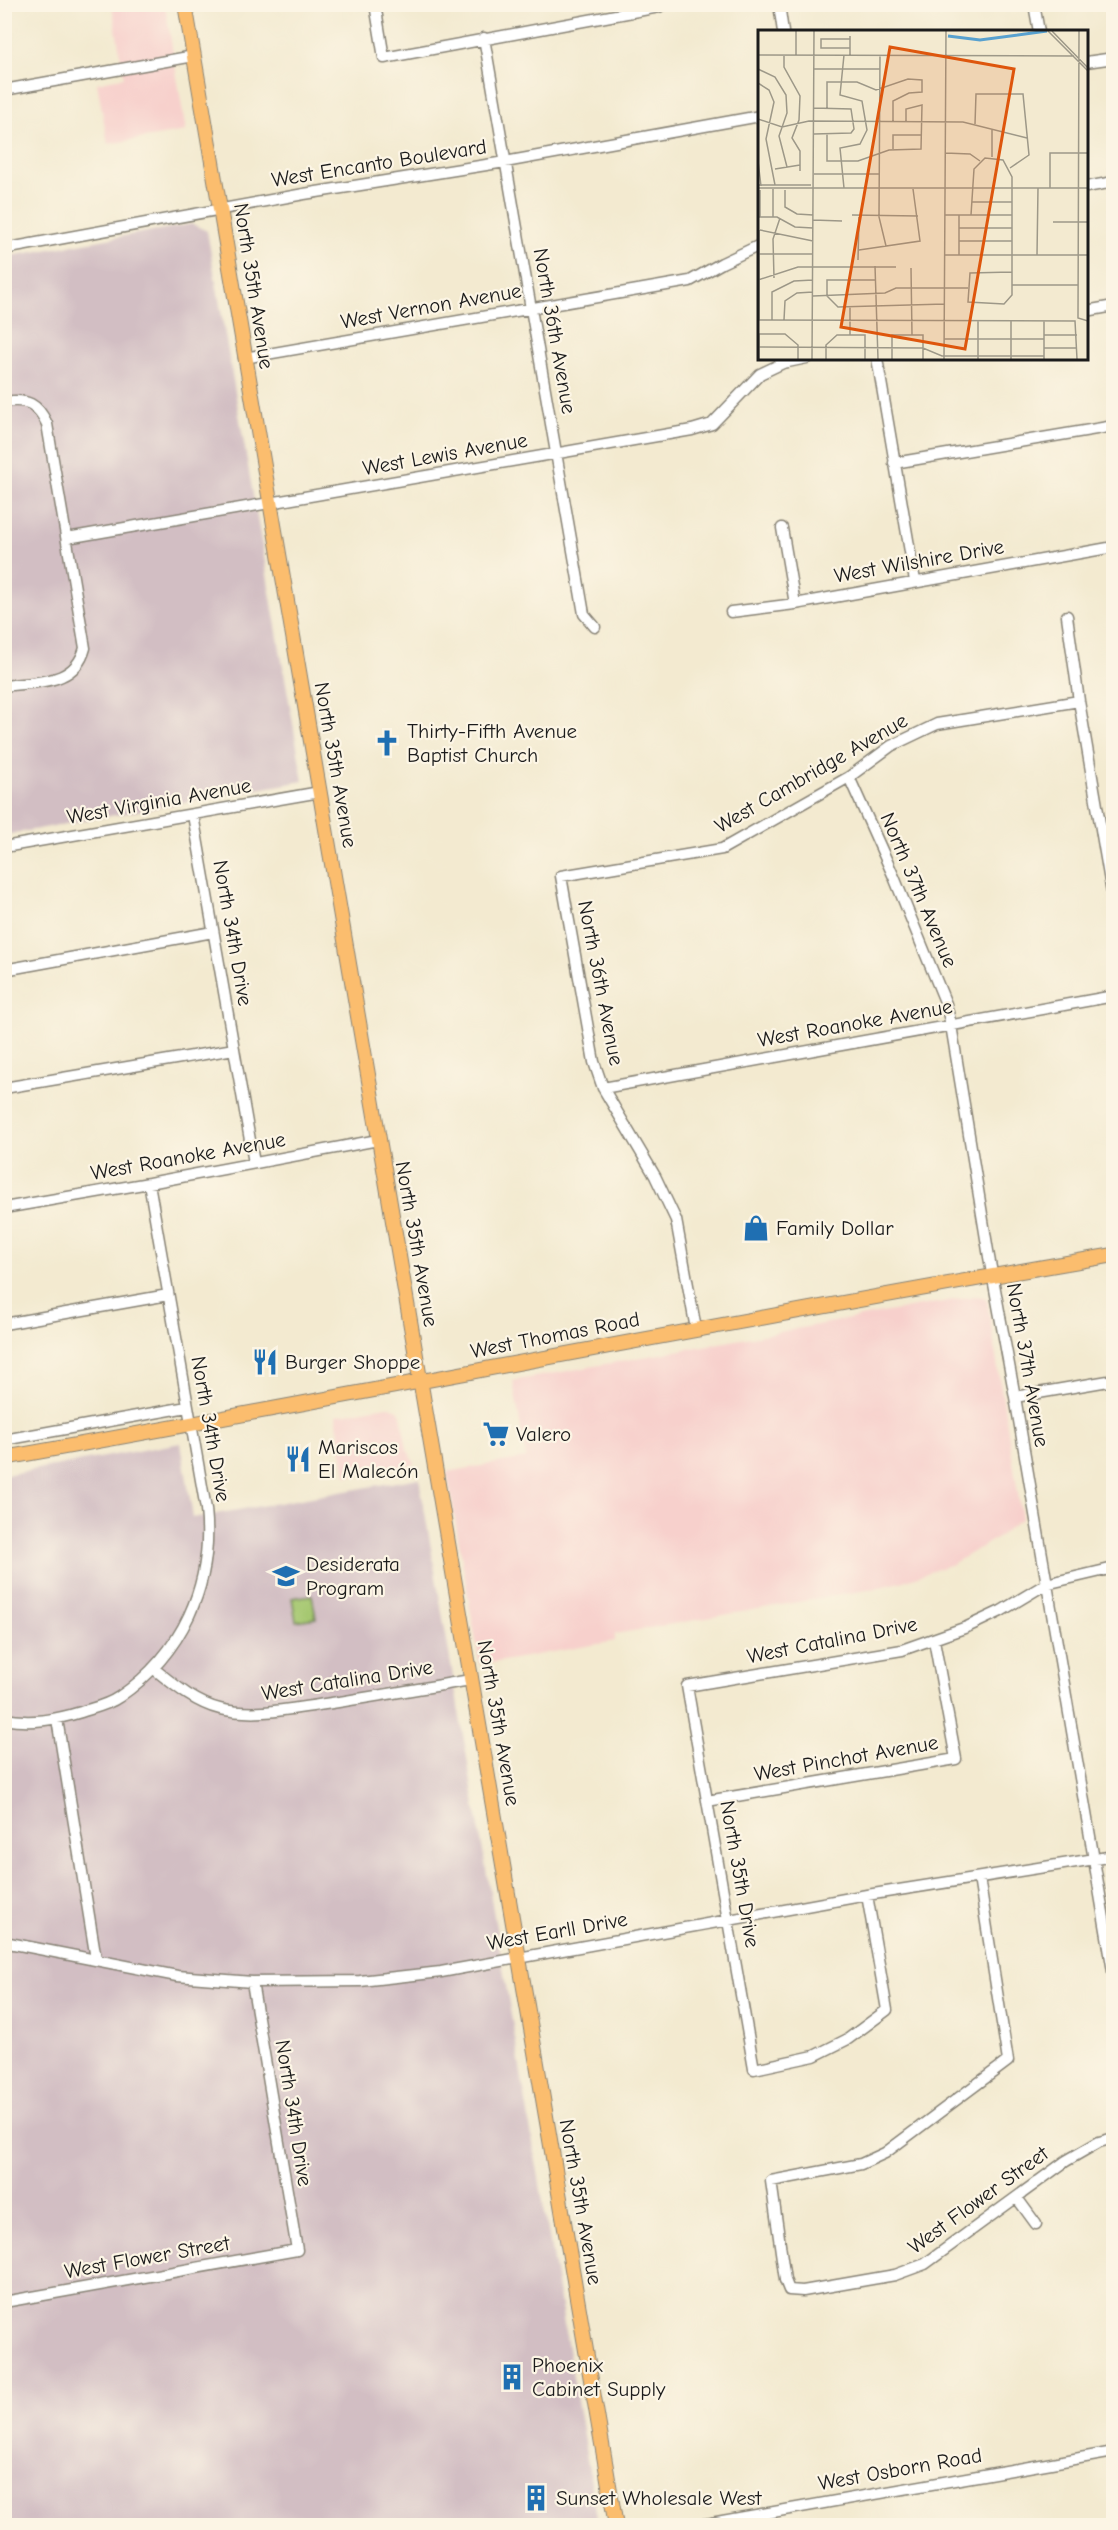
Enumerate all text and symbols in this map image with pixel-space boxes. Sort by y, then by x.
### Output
inset map [758,30,1088,360]
street label: West Encanto Boulevard [270,134,488,192]
street label: North 35th Avenue [229,201,279,371]
street label: North 36th Avenue [529,246,581,416]
street label: West Vernon Avenue [339,278,523,334]
street label: West Lewis Avenue [361,428,529,480]
street label: West Wilshire Drive [832,534,1006,588]
street label: North 35th Avenue [310,680,362,850]
street label: West Cambridge Avenue [711,708,911,838]
place label: Thirty-Fifth Avenue Baptist Church [407,719,577,767]
church icon: Thirty-Fifth Avenue Baptist Church [372,728,402,758]
street label: West Virginia Avenue [65,773,253,829]
street label: North 37th Avenue [875,809,963,971]
street label: North 34th Drive [208,858,258,1008]
street label: North 36th Avenue [573,898,629,1068]
street label: West Roanoke Avenue [756,994,954,1052]
street label: West Roanoke Avenue [89,1127,287,1185]
street label: North 35th Avenue [391,1159,443,1329]
shop icon: Family Dollar [741,1213,771,1243]
place label: Family Dollar [776,1216,894,1240]
street label: North 37th Avenue [1002,1281,1054,1449]
street label: West Thomas Road [468,1307,642,1363]
restaurant icon: Burger Shoppe [250,1347,280,1377]
place label: Burger Shoppe [285,1350,420,1374]
street label: North 34th Drive [186,1354,236,1504]
supermarket icon: Valero [481,1419,511,1449]
place label: Valero [516,1422,571,1446]
place label: Mariscos El Malecón [318,1435,419,1483]
restaurant icon: Mariscos El Malecón [283,1444,313,1474]
place label: Desiderata Program [306,1552,400,1600]
school or university icon: Desiderata Program [271,1561,301,1591]
street label: West Catalina Drive [745,1612,919,1668]
street label: North 35th Avenue [473,1638,525,1808]
street label: West Catalina Drive [260,1655,434,1705]
street label: West Pinchot Avenue [752,1730,940,1786]
street label: North 35th Drive [715,1799,765,1949]
street label: West Earll Drive [485,1907,629,1955]
street label: North 34th Drive [271,2038,317,2188]
street label: North 35th Avenue [555,2117,607,2287]
street label: West Flower Street [903,2141,1054,2259]
street label: West Flower Street [63,2230,232,2283]
place label: Phoenix Cabinet Supply [532,2353,666,2401]
building icon: Phoenix Cabinet Supply [497,2362,527,2392]
street label: West Osborn Road [816,2443,984,2495]
building icon: Sunset Wholesale West [521,2483,551,2513]
place label: Sunset Wholesale West [556,2486,763,2510]

